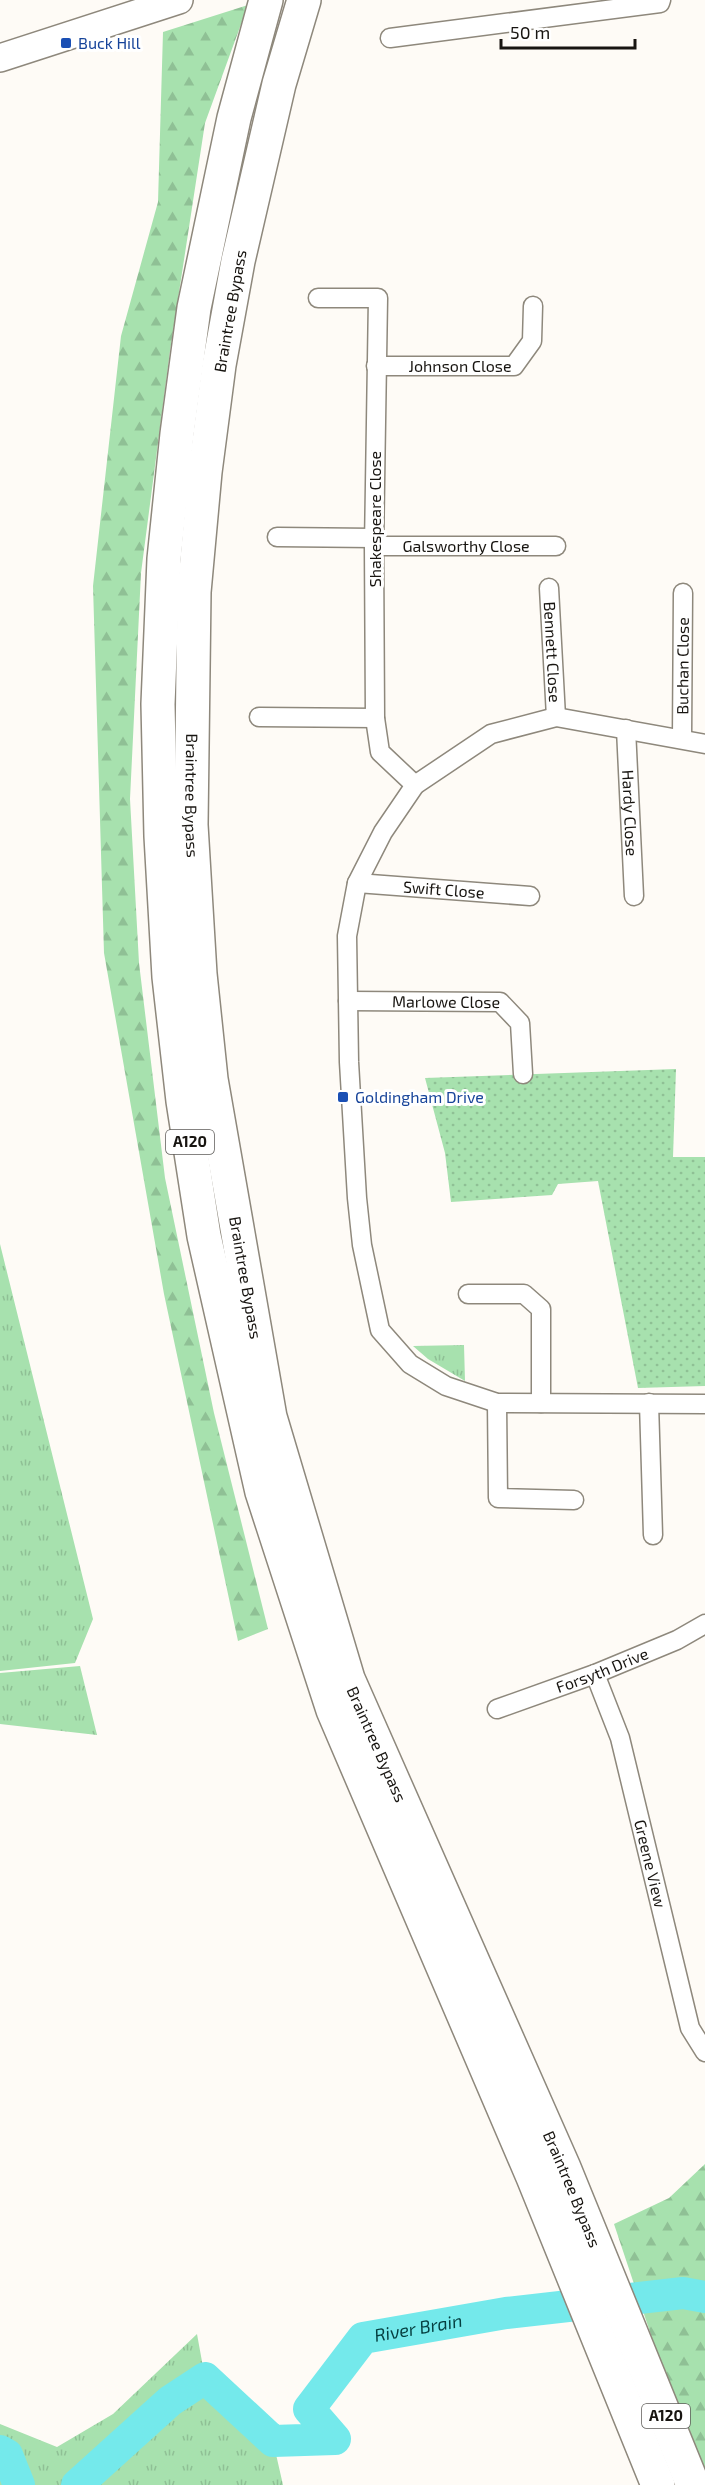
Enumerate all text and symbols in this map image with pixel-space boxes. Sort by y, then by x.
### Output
scale bar [501,12,634,50]
text: 50 m [510,21,550,43]
place label: Buck Hill [78,33,141,52]
marker: Buck Hill [59,36,73,50]
street label: Braintree Bypass [209,248,250,374]
street label: Johnson Close [409,356,511,375]
street label: Shakespeare Close [365,451,384,587]
street label: Galsworthy Close [402,536,530,555]
street label: Bennett Close [541,601,565,703]
street label: Buchan Close [672,617,692,715]
street label: Braintree Bypass [182,733,203,858]
street label: Hardy Close [619,769,642,856]
street label: Swift Close [402,876,485,902]
street label: Marlowe Close [392,991,500,1011]
place label: Goldingham Drive [355,1087,484,1106]
marker: Goldingham Drive [336,1090,350,1104]
road number: A120 [166,1130,214,1154]
street label: Braintree Bypass [226,1215,266,1340]
street label: Forsyth Drive [553,1643,651,1696]
street label: Braintree Bypass [343,1683,411,1805]
street label: Greene View [631,1818,671,1910]
street label: Braintree Bypass [540,2128,605,2250]
water label: River Brain [372,2309,464,2346]
road number: A120 [642,2404,690,2428]

